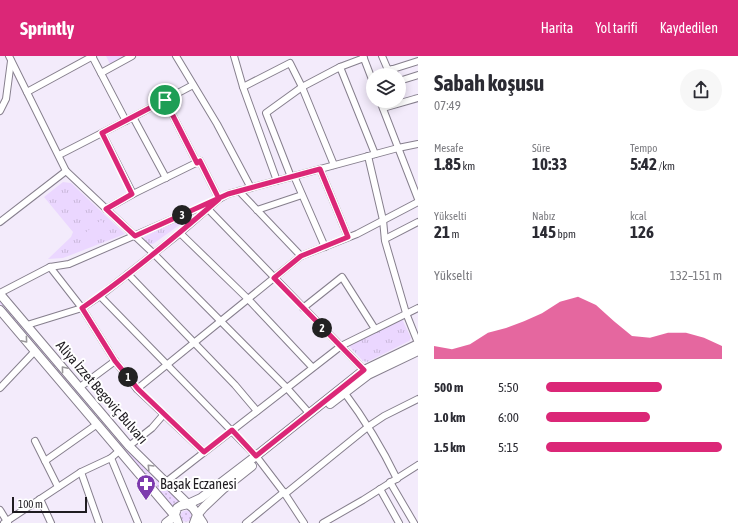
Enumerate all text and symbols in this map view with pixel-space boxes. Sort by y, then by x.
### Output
text: Sprintly [20,17,74,39]
text: Harita [541,20,573,36]
text: Yol tarifi [595,20,638,36]
text: Kaydedilen [660,20,718,36]
map controls [366,68,406,108]
button: layers [366,68,406,108]
button: share [680,69,722,111]
text: Sabah koşusu [434,70,544,96]
pin [148,83,182,117]
icon: arrive [154,89,176,111]
text: 07:49 [434,98,461,113]
text: Mesafe [434,142,463,154]
text: Süre [532,142,550,154]
text: Tempo [630,142,657,154]
text: 1.85 [434,154,461,174]
text: 10:33 [532,154,567,174]
text: 5:42 [630,154,657,174]
text: km [461,160,475,172]
text: /km [657,160,675,172]
pin: 3 [172,205,192,225]
text: 3 [179,209,185,221]
text: Yükselti [434,210,467,222]
text: Nabız [532,210,555,222]
text: kcal [630,210,647,222]
text: 21 [434,222,450,242]
text: 145 [532,222,556,242]
text: 126 [630,222,654,242]
text: m [450,228,459,240]
text: bpm [556,228,576,240]
text: Yükselti [434,268,472,283]
text: 132–151 m [670,268,722,283]
pin: 2 [312,318,332,338]
text: 2 [319,322,325,334]
one-way arrow [21,335,28,342]
street label: Aliya İzzet Begoviç Bulvarı [53,337,151,447]
one-way arrow [62,367,69,374]
pin: 1 [118,367,138,387]
text: 1 [125,371,131,383]
text: 500 m [434,380,463,395]
text: 5:50 [498,380,519,395]
text: 1.0 km [434,410,465,425]
text: 6:00 [498,410,519,425]
text: 1.5 km [434,440,465,455]
text: 5:15 [498,440,519,455]
one-way arrow [147,464,155,472]
pharmacy icon: Başak Eczanesi [135,473,157,501]
place label: Başak Eczanesi [160,476,237,492]
scale bar [12,495,87,514]
text: 100 m [18,498,43,510]

